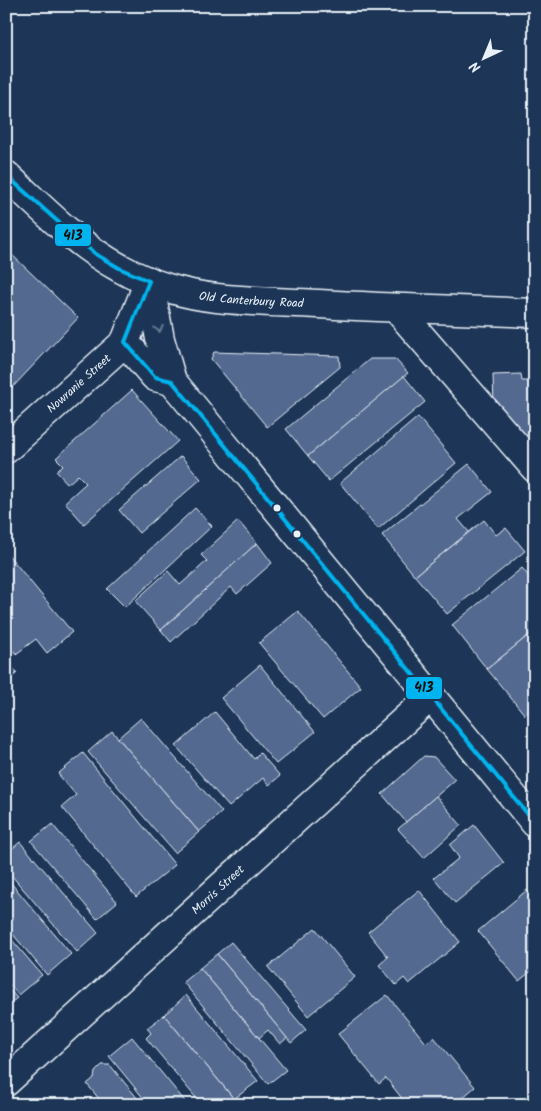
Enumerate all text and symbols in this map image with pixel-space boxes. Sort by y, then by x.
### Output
north arrow [458,32,508,82]
text: N [465,56,486,78]
line badge: 413 [54,223,92,247]
text: 413 [63,225,83,247]
street label: Old Canterbury Road [198,287,305,313]
one-way arrow [153,325,163,333]
street label: Nowranie Street [43,349,116,418]
unlabelled marker [272,503,282,513]
unlabelled marker [292,529,302,539]
line badge: 413 [405,676,443,700]
text: 413 [414,677,434,699]
street label: Morris Street [187,861,249,919]

